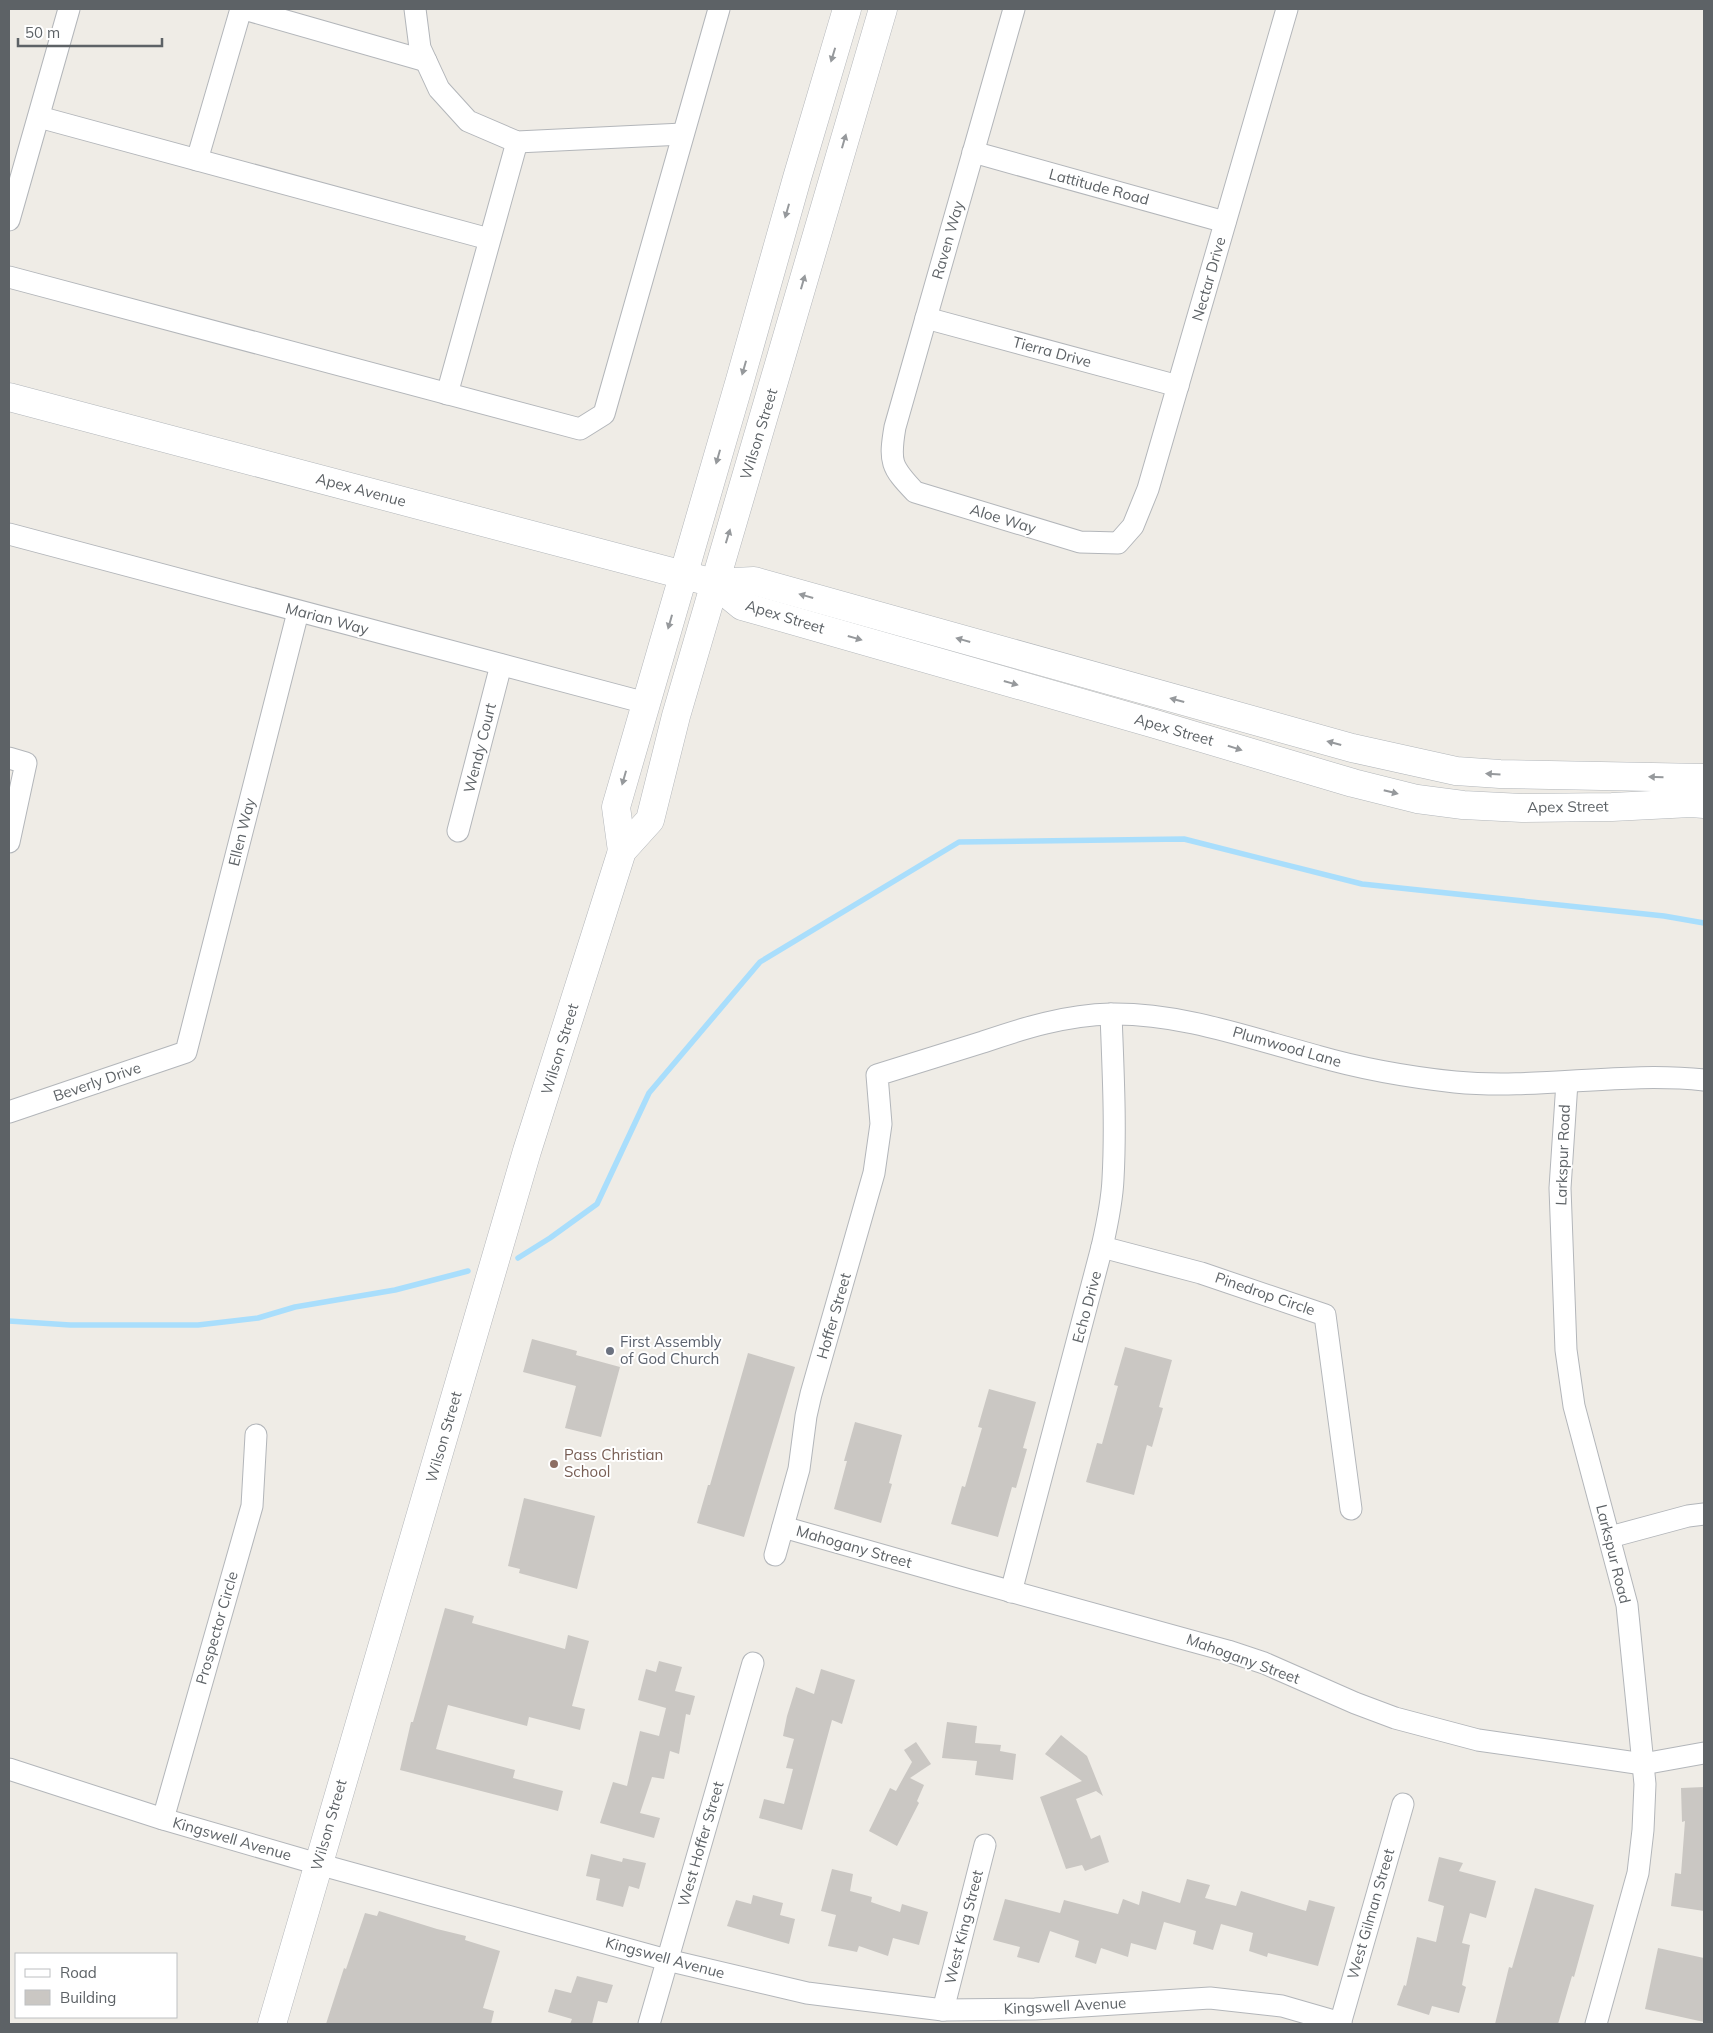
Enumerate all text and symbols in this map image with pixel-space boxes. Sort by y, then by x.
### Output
scale bar [18,15,161,47]
text: 50 m [25,23,60,42]
one-way arrow [829,48,837,63]
one-way arrow [840,133,848,148]
street label: Lattitude Road [1047,164,1151,209]
street label: Raven Way [927,198,968,281]
one-way arrow [783,204,791,219]
street label: Nectar Drive [1187,235,1230,323]
one-way arrow [799,275,807,290]
street label: Tierra Drive [1011,332,1094,371]
one-way arrow [739,360,747,375]
street label: Wilson Street [736,386,781,482]
one-way arrow [714,449,722,464]
street label: Apex Avenue [314,468,408,511]
street label: Aloe Way [968,500,1038,538]
one-way arrow [725,529,733,544]
one-way arrow [799,592,814,600]
street label: Apex Street [743,596,827,638]
street label: Marian Way [283,598,371,639]
one-way arrow [666,614,674,629]
one-way arrow [848,635,863,643]
one-way arrow [955,636,970,644]
one-way arrow [1004,679,1019,687]
one-way arrow [1170,695,1185,703]
street label: Wendy Court [459,701,500,795]
street label: Apex Street [1132,709,1216,750]
one-way arrow [1326,739,1341,747]
one-way arrow [1227,744,1242,752]
one-way arrow [1485,769,1501,777]
one-way arrow [620,770,628,785]
one-way arrow [1647,772,1663,780]
one-way arrow [1383,788,1398,796]
street label: Ellen Way [224,796,259,868]
street label: Apex Street [1527,796,1609,817]
street label: Wilson Street [537,1001,582,1097]
street label: Plumwood Lane [1231,1022,1344,1071]
street label: Beverly Drive [51,1058,143,1105]
street label: Larkspur Road [1551,1104,1574,1206]
street label: Pinedrop Circle [1213,1268,1318,1320]
street label: Echo Drive [1068,1269,1105,1345]
street label: Hoffer Street [812,1271,855,1361]
place label: First Assembly of God Church [620,1332,722,1368]
marker: First Assembly of God Church [604,1345,616,1357]
street label: Wilson Street [421,1389,466,1485]
place label: Pass Christian School [564,1445,663,1481]
marker: Pass Christian School [548,1458,560,1470]
street label: Larkspur Road [1592,1502,1635,1605]
street label: Mahogany Street [794,1521,914,1572]
street label: Prospector Circle [191,1569,242,1687]
street label: Mahogany Street [1184,1629,1303,1688]
street label: Wilson Street [306,1777,351,1873]
street label: West Hoffer Street [674,1779,727,1909]
street label: Kingswell Avenue [171,1812,294,1865]
street label: West Gilman Street [1343,1846,1398,1981]
street label: West King Street [940,1868,987,1986]
street label: Kingswell Avenue [603,1932,727,1983]
legend [15,1953,178,2018]
text: Road [60,1963,97,1982]
text: Building [60,1988,116,2007]
street label: Kingswell Avenue [1003,1993,1127,2018]

